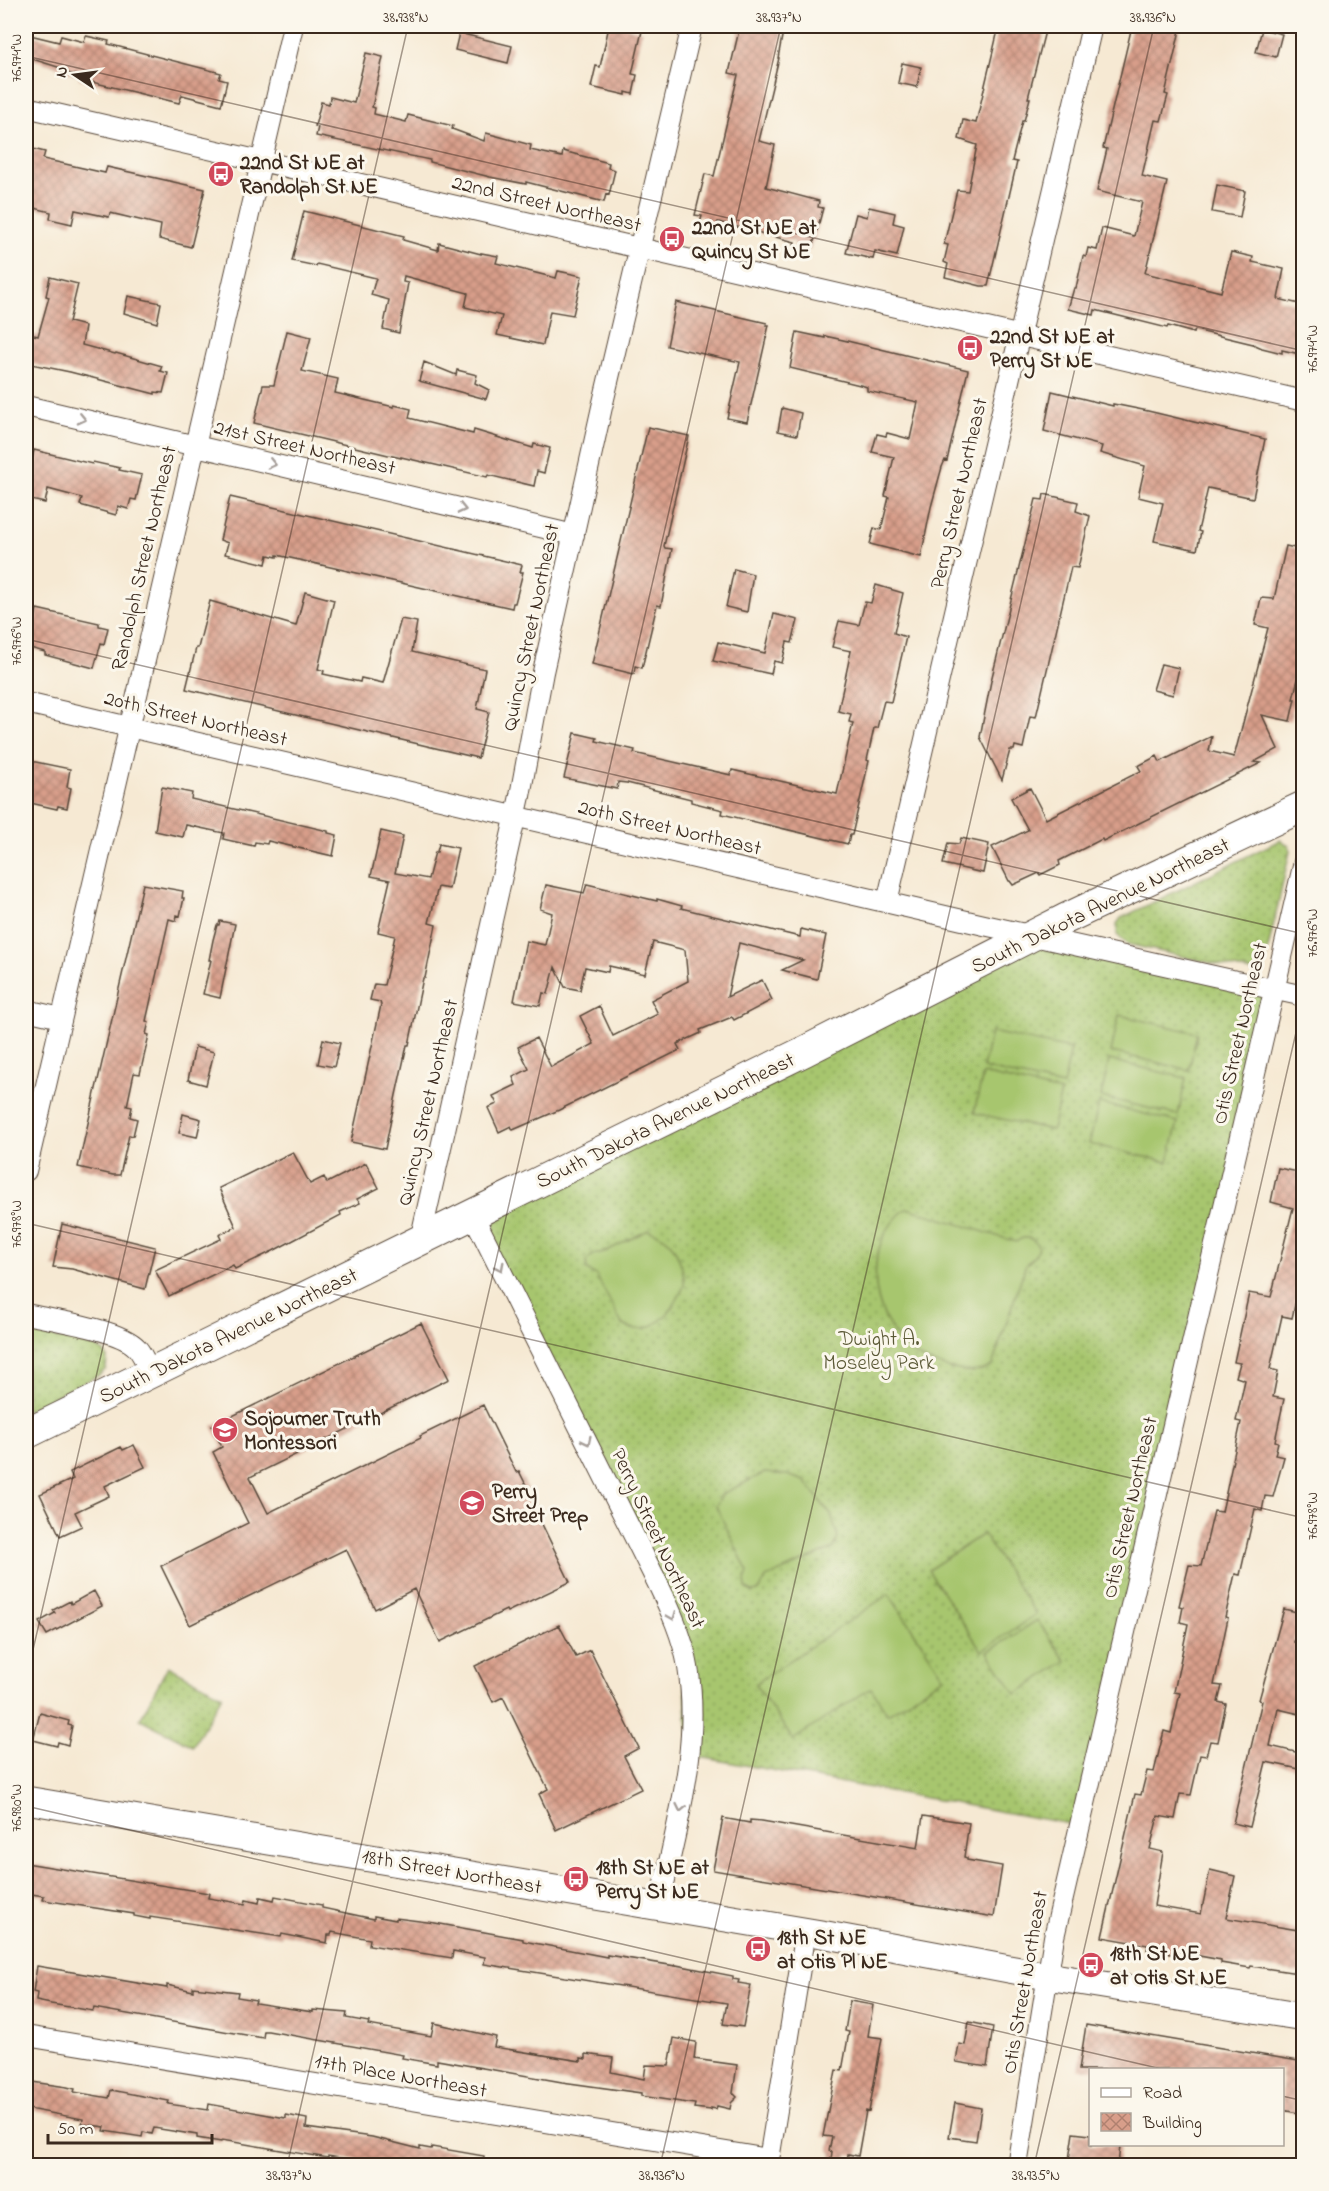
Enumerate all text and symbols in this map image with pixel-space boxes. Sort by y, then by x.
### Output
text: 38.938°N [383,7,429,29]
text: 38.937°N [756,7,802,29]
text: 38.936°N [1130,7,1176,29]
text: 76.974°W [6,34,28,82]
north arrow [45,45,105,105]
text: N [49,64,75,80]
place label: 22nd St NE at Randolph St NE [239,149,378,203]
bus stop icon: 22nd St NE at Randolph St NE [206,159,236,189]
street label: 22nd Street Northeast [449,169,644,241]
place label: 22nd St NE at Quincy St NE [691,214,818,270]
bus stop icon: 22nd St NE at Quincy St NE [657,224,687,254]
place label: 22nd St NE at Perry St NE [989,323,1116,379]
text: 76.974°W [1302,325,1324,373]
bus stop icon: 22nd St NE at Perry St NE [955,333,985,363]
street label: Perry Street Northeast [923,395,999,593]
one-way arrow [77,412,87,425]
street label: 21st Street Northeast [211,413,398,484]
street label: Randolph Street Northeast [104,443,185,674]
one-way arrow [267,456,277,469]
one-way arrow [457,501,467,514]
street label: Quincy Street Northeast [495,521,571,734]
text: 76.976°W [6,617,28,665]
street label: 20th Street Northeast [101,684,290,756]
street label: 20th Street Northeast [575,793,764,865]
street label: South Dakota Avenue Northeast [967,831,1235,983]
text: 76.976°W [1302,909,1324,957]
street label: Otis Street Northeast [1205,940,1276,1127]
street label: Quincy Street Northeast [391,996,469,1209]
street label: South Dakota Avenue Northeast [532,1046,800,1198]
text: 76.978°W [6,1200,28,1248]
one-way arrow [493,1260,504,1271]
street label: South Dakota Avenue Northeast [95,1261,363,1413]
park label: Dwight A. Moseley Park [823,1325,936,1381]
place label: Sojourner Truth Montessori [244,1405,381,1459]
street label: Otis Street Northeast [1095,1414,1166,1601]
school or university icon: Sojourner Truth Montessori [210,1415,240,1445]
one-way arrow [580,1435,591,1445]
street label: Perry Street Northeast [600,1444,712,1635]
place label: Perry Street Prep [492,1478,588,1532]
school or university icon: Perry Street Prep [457,1488,487,1518]
text: 76.978°W [1302,1492,1324,1540]
one-way arrow [665,1610,677,1621]
text: 76.980°W [6,1784,28,1832]
one-way arrow [675,1803,688,1813]
street label: 18th Street Northeast [359,1842,544,1904]
place label: 18th St NE at Perry St NE [596,1854,710,1910]
bus stop icon: 18th St NE at Perry St NE [561,1864,591,1894]
street label: Otis Street Northeast [995,1888,1057,2076]
place label: 18th St NE at Otis Pl NE [777,1924,888,1978]
bus stop icon: 18th St NE at Otis Pl NE [743,1934,773,1964]
place label: 18th St NE at Otis St NE [1110,1940,1227,1994]
bus stop icon: 18th St NE at Otis St NE [1076,1950,1106,1980]
street label: 17th Place Northeast [312,2047,489,2107]
legend [1089,2068,1284,2146]
text: Road [1143,2081,1182,2107]
scale bar [48,2107,212,2145]
text: Building [1142,2111,1202,2138]
text: 50 m [57,2117,94,2143]
text: 38.937°N [266,2165,312,2187]
text: 38.936°N [639,2165,685,2187]
text: 38.935°N [1012,2165,1060,2187]

